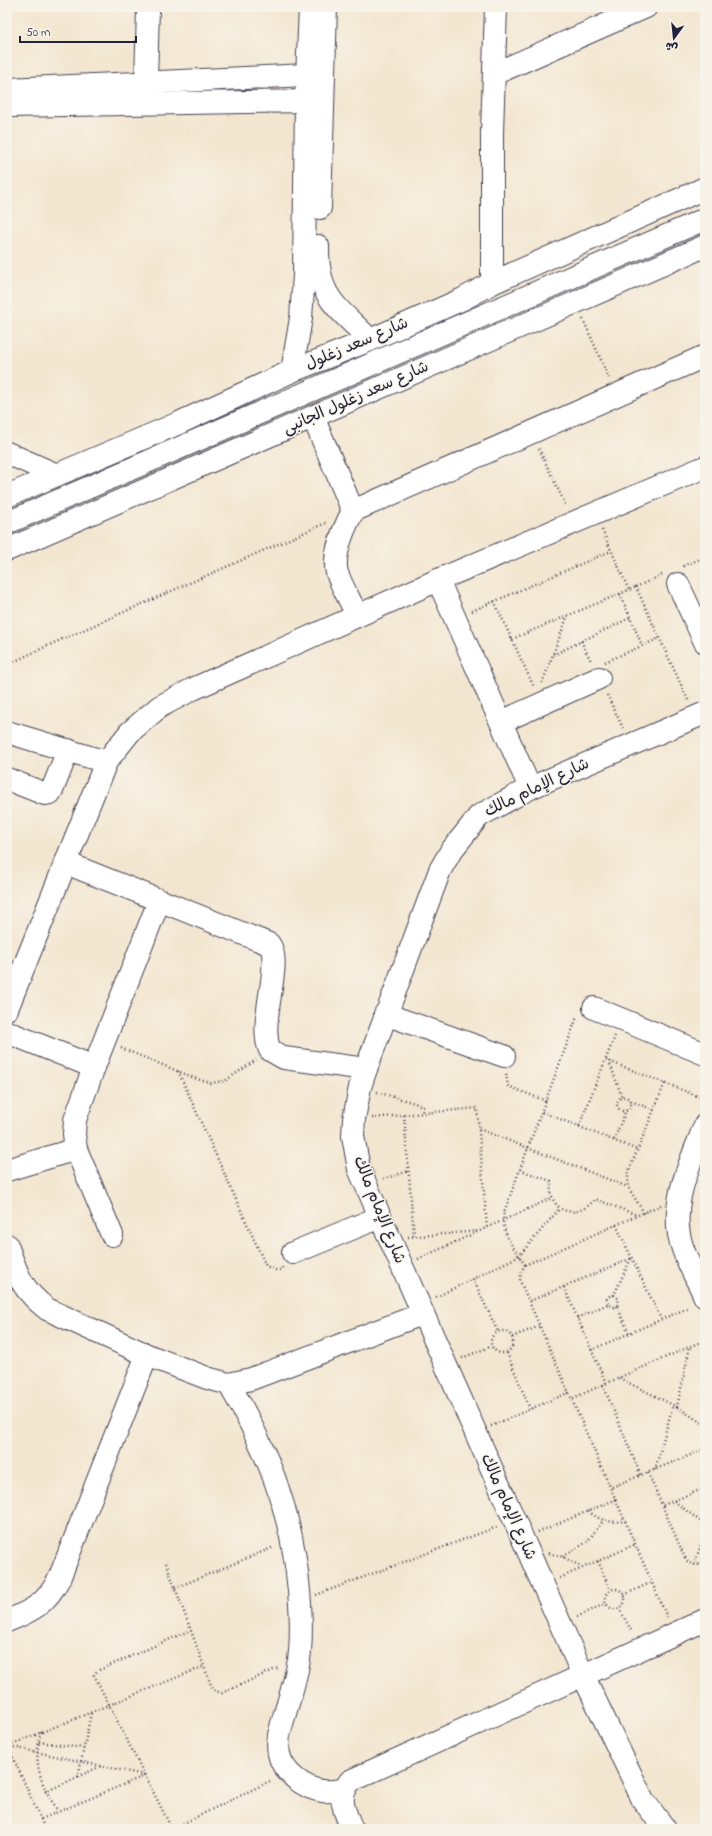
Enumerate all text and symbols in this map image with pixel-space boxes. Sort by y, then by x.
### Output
scale bar [20,18,136,44]
north arrow [654,18,694,58]
text: 50 m [26,24,50,42]
text: ش [664,37,680,56]
street label: شارع سعد زغلول [302,311,412,377]
street label: شارع سعد زغلول الجانبى [279,355,433,441]
street label: شارع الإمام مالك [480,752,594,824]
street label: شارع الإمام مالك [346,1153,412,1267]
street label: شارع الإمام مالك [474,1450,542,1564]

